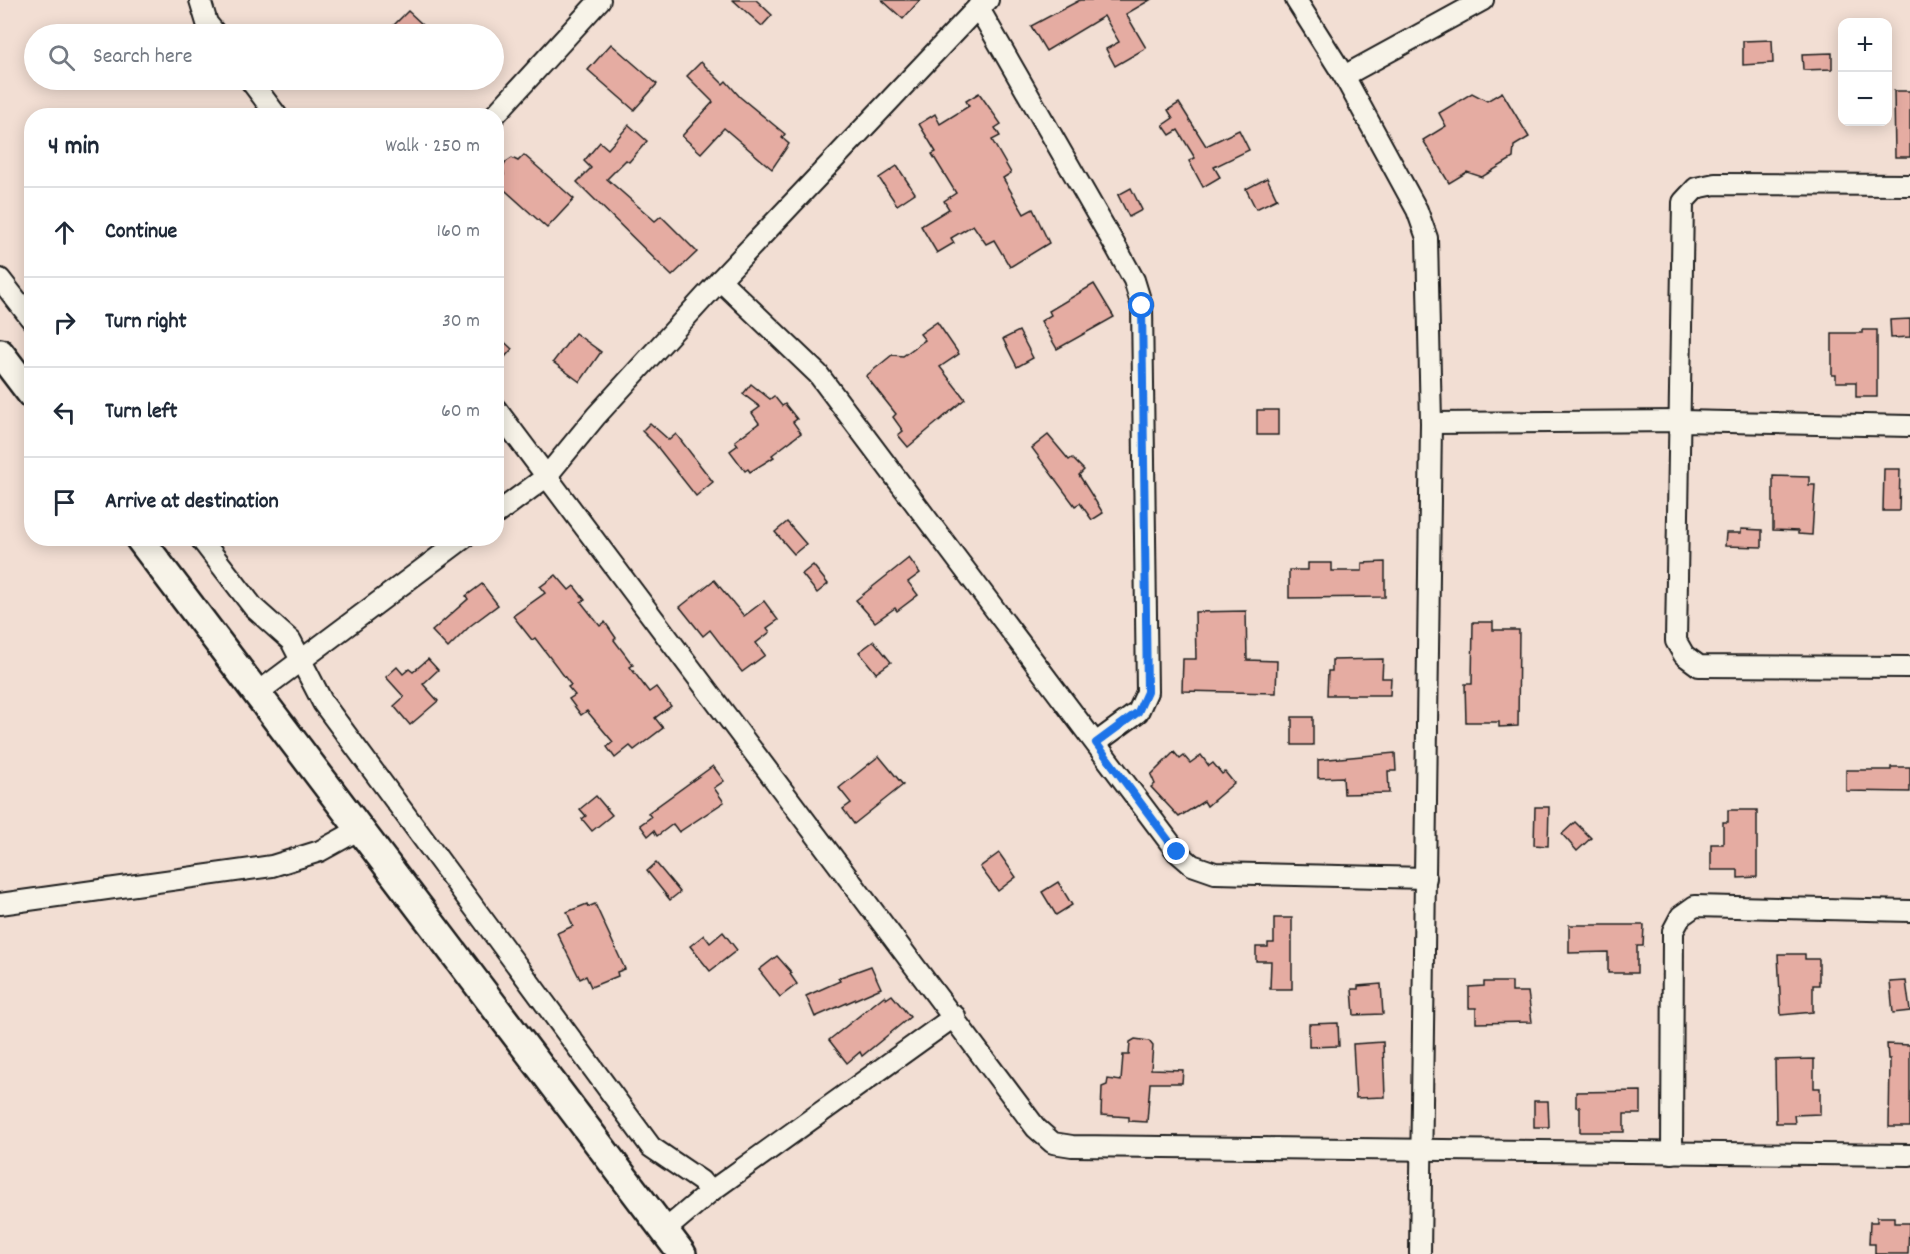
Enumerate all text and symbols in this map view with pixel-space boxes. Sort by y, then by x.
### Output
map controls [1838,18,1892,126]
button: + [1838,18,1892,72]
search box [24,24,504,90]
icon: search [45,41,78,74]
text: Search here [93,42,192,73]
button: − [1838,72,1892,126]
text: 4 min [48,129,99,166]
text: Walk · 250 m [385,133,480,161]
icon: ahead [48,216,81,249]
text: Continue [105,217,177,248]
text: 160 m [437,218,480,246]
route start [1128,292,1154,318]
icon: right [48,306,81,339]
text: Turn right [105,307,187,338]
text: 30 m [442,308,480,336]
icon: left [48,396,81,429]
text: Turn left [105,397,177,428]
text: 60 m [441,398,480,426]
icon: arrive [48,486,81,519]
text: Arrive at destination [105,487,279,518]
route end [1163,838,1189,864]

